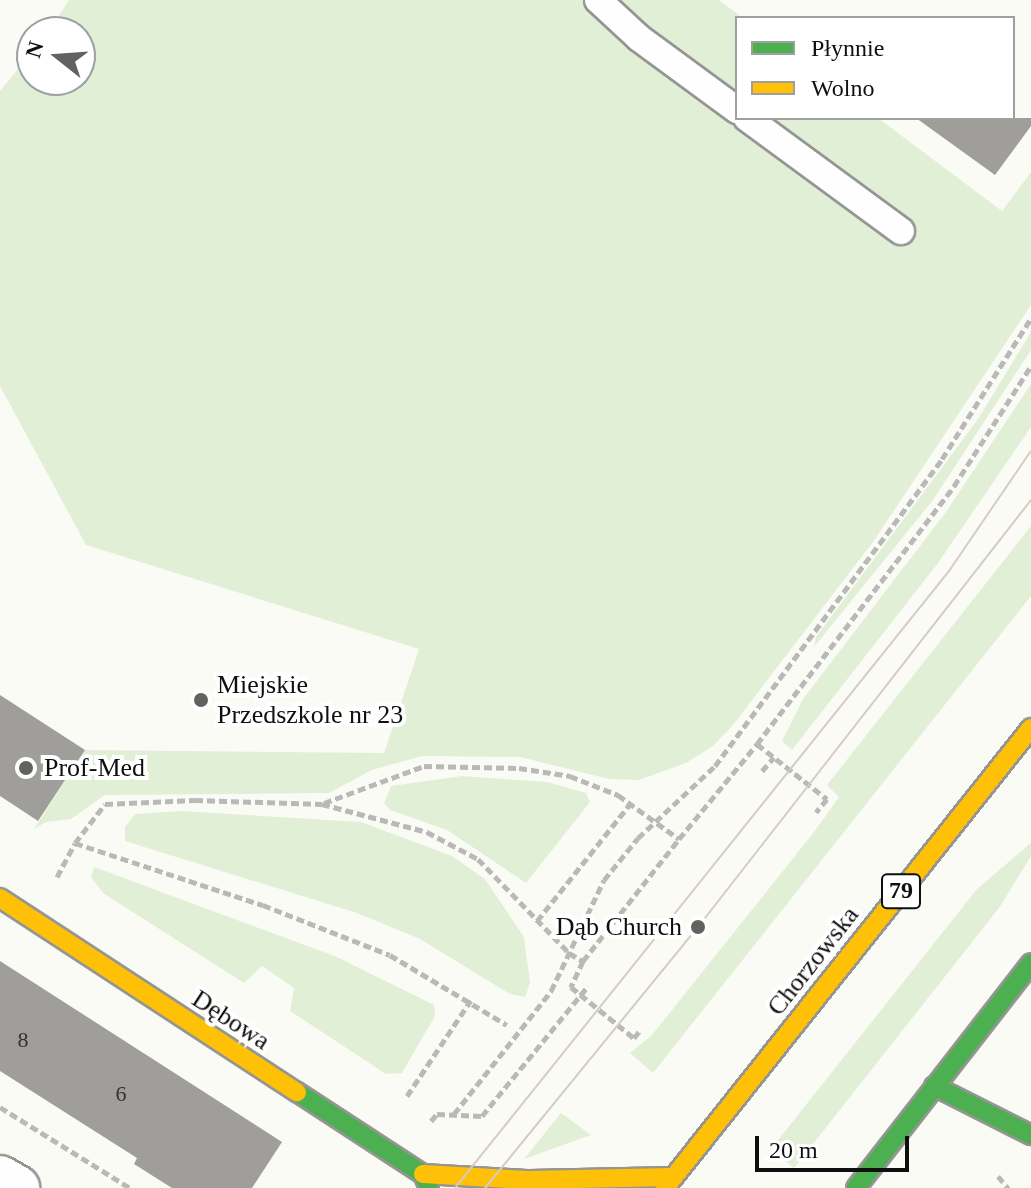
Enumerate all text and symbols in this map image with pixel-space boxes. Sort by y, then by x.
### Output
north arrow [16,16,96,96]
legend [735,16,1015,120]
text: Płynnie [811,35,884,61]
text: N [20,38,49,61]
text: Wolno [811,75,874,101]
place label: Miejskie Przedszkole nr 23 [217,669,403,730]
marker: Miejskie Przedszkole nr 23 [192,691,210,709]
place label: Prof-Med [44,752,145,784]
marker: Prof-Med [15,757,37,779]
road number: 79 [881,871,921,911]
street label: Chorzowska [761,900,865,1022]
place label: Dąb Church [556,911,682,943]
marker: Dąb Church [689,918,707,936]
street label: Dębowa [186,983,276,1057]
house number: 8 [18,1027,28,1053]
house number: 6 [116,1081,126,1107]
scale bar [759,1120,913,1170]
text: 20 m [769,1137,818,1163]

